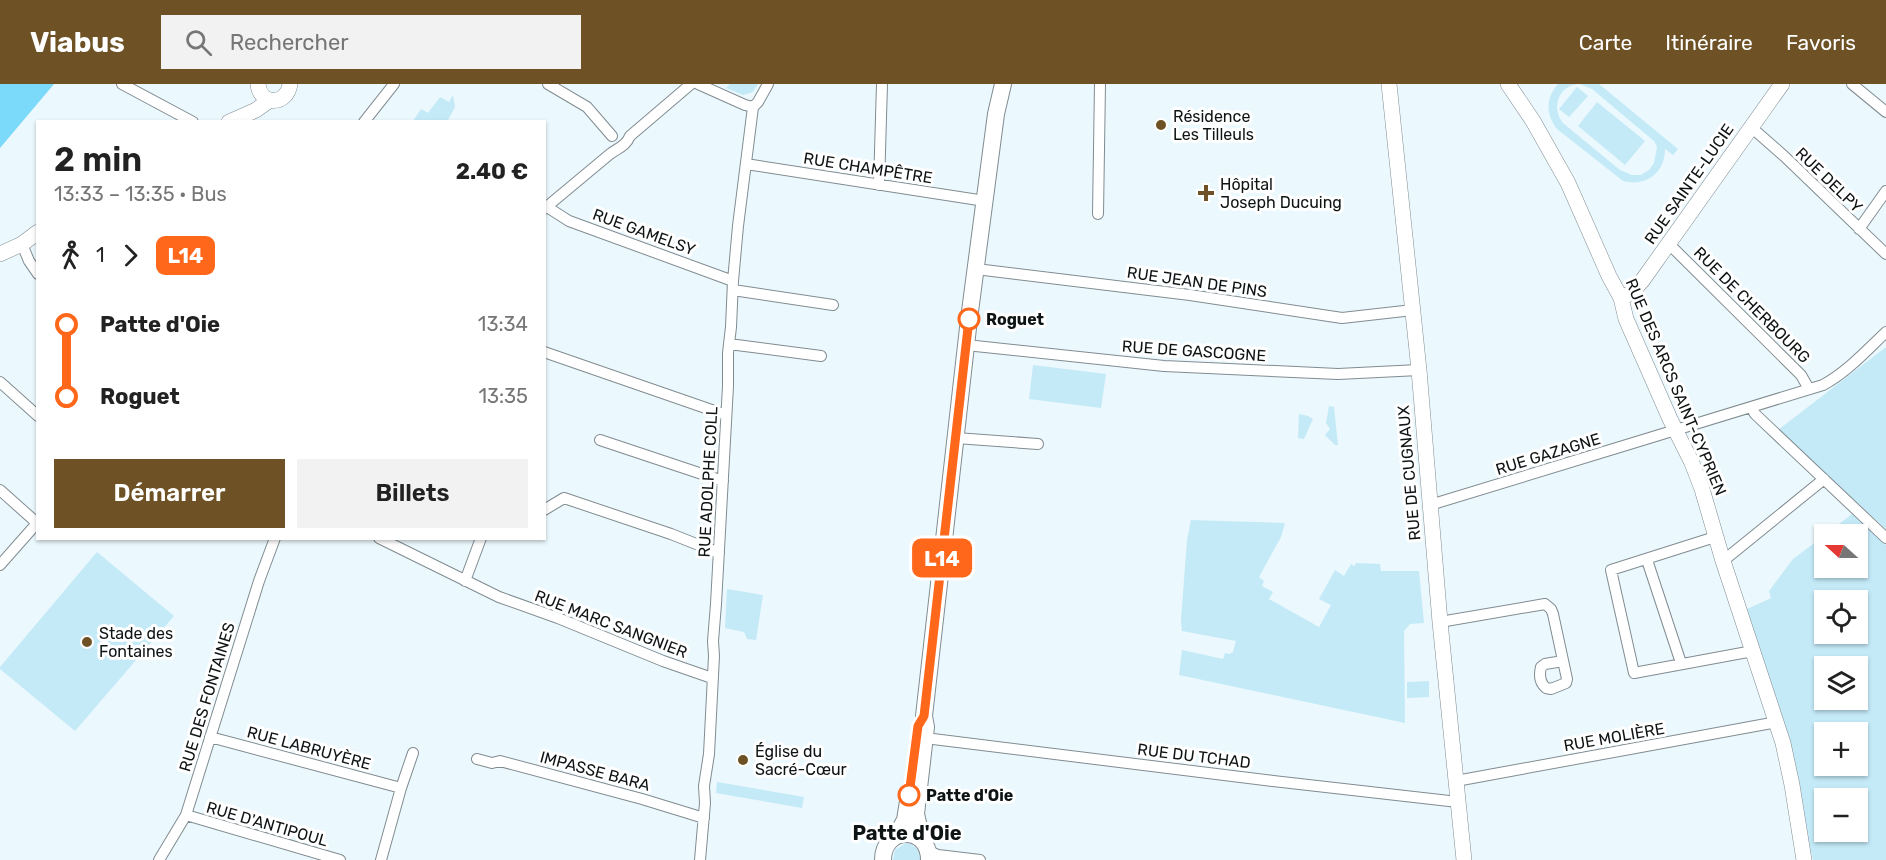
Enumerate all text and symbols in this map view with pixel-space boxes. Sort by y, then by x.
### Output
search box [161,15,581,69]
text: Viabus [30,26,125,59]
icon: search [182,26,215,59]
text: Rechercher [230,29,349,56]
text: Carte [1579,30,1632,55]
text: Itinéraire [1665,30,1753,55]
text: Favoris [1786,30,1856,55]
place label: Résidence Les Tilleuls [1173,107,1254,144]
marker: Résidence Les Tilleuls [1154,118,1168,132]
street label: RUE SAINTE-LUCIE [1640,120,1738,248]
text: 2 min [54,140,142,179]
street label: RUE DELPY [1792,144,1866,216]
street label: RUE CHAMPÊTRE [802,148,934,188]
text: 2.40 € [456,158,528,185]
place label: Hôpital Joseph Ducuing [1220,175,1342,212]
text: 13:33 – 13:35 · Bus [54,182,227,206]
marker: Hôpital Joseph Ducuing [1197,184,1215,202]
street label: RUE GAMELSY [590,205,698,259]
icon: walk [54,239,87,272]
icon: forward [114,239,147,272]
text: 1 [96,243,105,267]
text: L14 [168,243,203,268]
street label: RUE DE CHERBOURG [1690,243,1814,367]
street label: RUE JEAN DE PINS [1126,263,1268,301]
street label: RUE DES ARCS SAINT-CYPRIEN [1622,276,1730,498]
marker: Roguet [958,308,980,330]
place label: Roguet [986,310,1045,329]
text: Patte d'Oie [100,311,220,338]
text: 13:34 [478,312,528,336]
street label: RUE DE GASCOGNE [1121,336,1267,366]
text: Roguet [100,383,180,410]
text: 13:35 [478,384,528,408]
street label: RUE DE CUGNAUX [1394,405,1424,541]
street label: RUE ADOLPHE COLL [695,406,721,558]
street label: RUE GAZAGNE [1493,429,1603,479]
button: Démarrer [54,459,285,528]
button: Billets [297,459,528,528]
north arrow [1814,524,1868,578]
map controls [1814,524,1868,842]
line badge: L14 [908,538,976,578]
text: L14 [924,546,960,571]
street label: RUE MARC SANGNIER [532,586,690,662]
button: locate [1814,590,1868,644]
street label: RUE DES FONTAINES [175,620,239,774]
place label: Stade des Fontaines [99,624,173,661]
marker: Stade des Fontaines [80,635,94,649]
button: layers [1814,656,1868,710]
street label: RUE MOLIÈRE [1562,719,1666,755]
street label: RUE LABRUYÈRE [245,722,373,774]
button: + [1814,722,1868,776]
street label: RUE DU TCHAD [1136,740,1252,772]
place label: Église du Sacré-Cœur [755,742,847,779]
street label: IMPASSE BARA [538,747,652,795]
marker: Église du Sacré-Cœur [736,753,750,767]
marker: Patte d'Oie [898,784,920,806]
place label: Patte d'Oie [926,786,1013,805]
button: − [1814,788,1868,842]
street label: RUE D'ANTIPOUL [204,798,330,850]
district label: Patte d'Oie [852,821,962,845]

